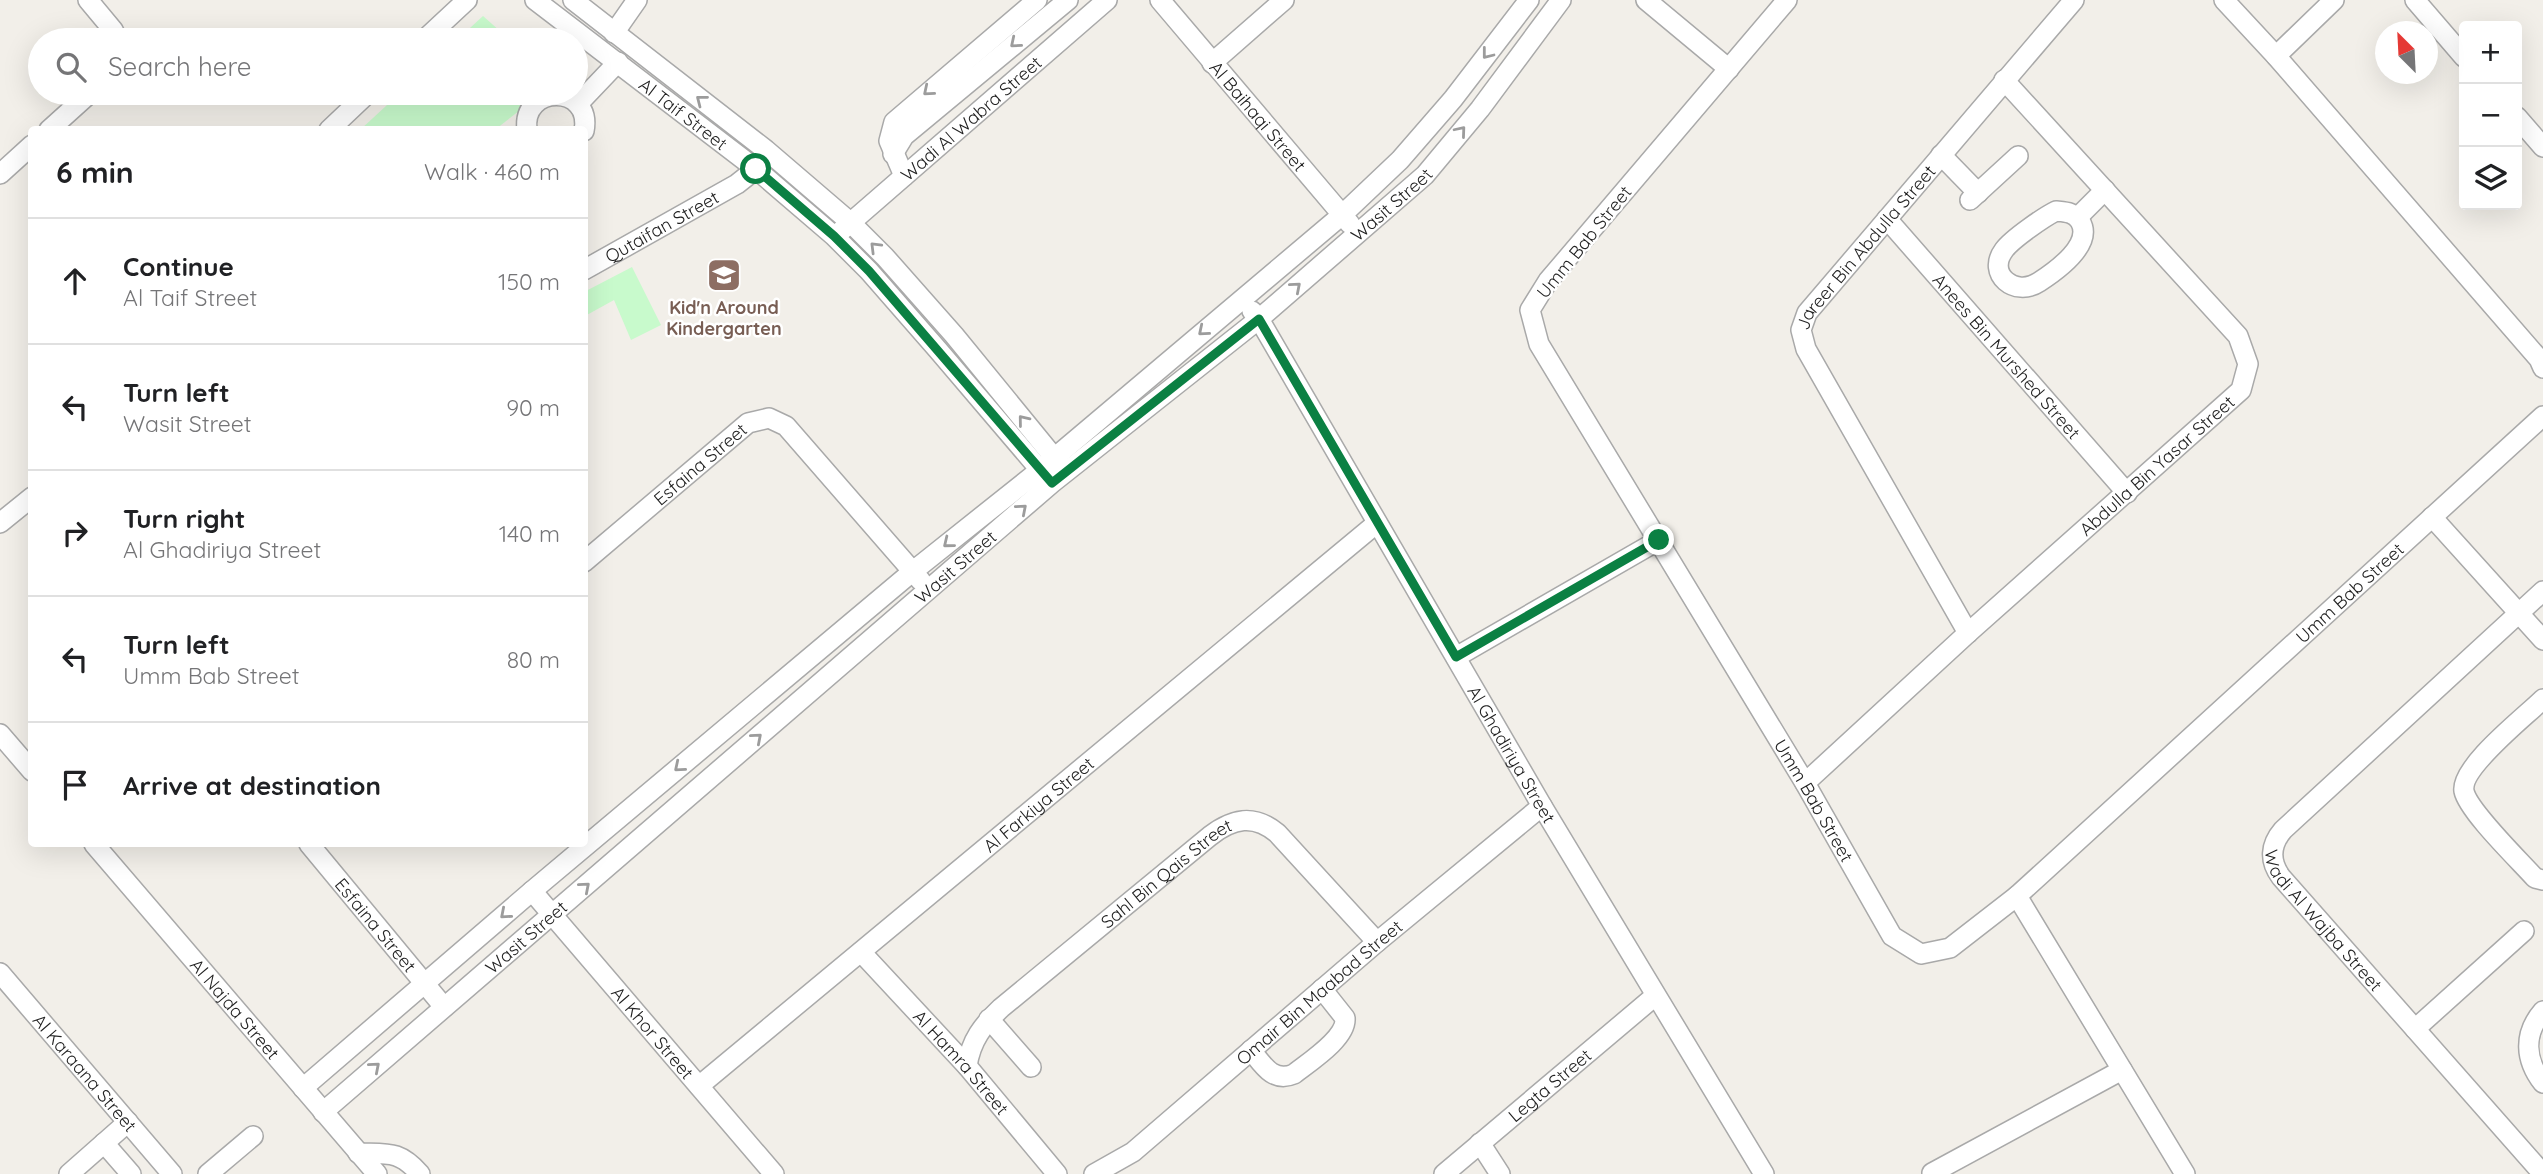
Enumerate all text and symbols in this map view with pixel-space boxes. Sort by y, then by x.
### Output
north arrow [2375,21,2438,84]
map controls [2459,21,2522,210]
button: + [2459,21,2522,84]
search box [28,28,588,105]
one-way arrow [1010,35,1023,47]
one-way arrow [1483,46,1496,59]
icon: search [52,48,90,86]
text: Search here [108,50,252,83]
street label: Wadi Al Wabra Street [896,51,1046,186]
street label: Al Baihaqi Street [1205,56,1312,176]
street label: Al Taif Street [635,73,732,155]
one-way arrow [924,83,937,95]
button: − [2459,84,2522,147]
one-way arrow [697,96,709,109]
one-way arrow [1453,127,1465,140]
button: layers [2459,147,2522,210]
text: 6 min [56,153,134,191]
route start [740,153,771,184]
text: Walk · 460 m [424,157,560,186]
street label: Jareer Bin Abdulla Street [1791,160,1940,333]
street label: Wasit Street [1346,163,1437,246]
street label: Umm Bab Street [1532,181,1636,303]
street label: Qutaifan Street [601,185,723,268]
one-way arrow [870,242,883,255]
text: Continue [123,250,234,283]
school or university icon: Kid'n Around Kindergarten [705,256,743,294]
icon: ahead [56,262,94,300]
text: 150 m [498,267,560,296]
street label: Anees Bin Murshed Street [1928,268,2086,443]
text: Al Taif Street [123,283,257,312]
one-way arrow [1288,283,1301,295]
place label: Kid'n Around Kindergarten [666,296,782,340]
one-way arrow [1198,323,1211,335]
text: Turn left [123,376,230,409]
icon: left [56,388,94,426]
street label: Abdulla Bin Yasar Street [2074,390,2239,540]
text: 90 m [506,393,560,422]
text: Wasit Street [123,409,252,438]
one-way arrow [1018,415,1031,427]
street label: Esfaina Street [648,418,751,510]
text: Turn right [123,502,245,535]
one-way arrow [1013,505,1026,517]
icon: right [56,514,94,552]
text: 140 m [499,519,560,548]
route end [1643,524,1674,555]
street label: Wasit Street [910,525,1001,608]
text: Al Ghadiriya Street [123,535,321,564]
one-way arrow [943,535,956,548]
street label: Umm Bab Street [2291,538,2408,648]
text: Turn left [123,628,230,661]
icon: left [56,640,94,678]
text: 80 m [507,645,560,674]
text: Umm Bab Street [123,661,300,690]
street label: Al Ghadiriya Street [1463,681,1561,827]
one-way arrow [748,734,761,746]
street label: Umm Bab Street [1769,735,1859,866]
street label: Al Farkiya Street [978,752,1098,857]
one-way arrow [674,759,687,772]
icon: arrive [56,766,94,804]
text: Arrive at destination [123,769,381,802]
street label: Sahl Bin Qais Street [1096,813,1235,933]
street label: Wadi Al Wajba Street [2260,848,2388,996]
street label: Esfaina Street [330,873,422,977]
one-way arrow [577,883,590,895]
street label: Wasit Street [480,895,572,979]
one-way arrow [500,906,513,918]
street label: Omair Bin Maabad Street [1231,915,1407,1070]
street label: Al Najda Street [186,954,285,1064]
street label: Al Khor Street [607,981,699,1084]
street label: Al Hamra Street [909,1005,1014,1119]
street label: Al Karaana Street [28,1009,142,1136]
street label: Legta Street [1503,1043,1596,1127]
one-way arrow [367,1063,380,1075]

